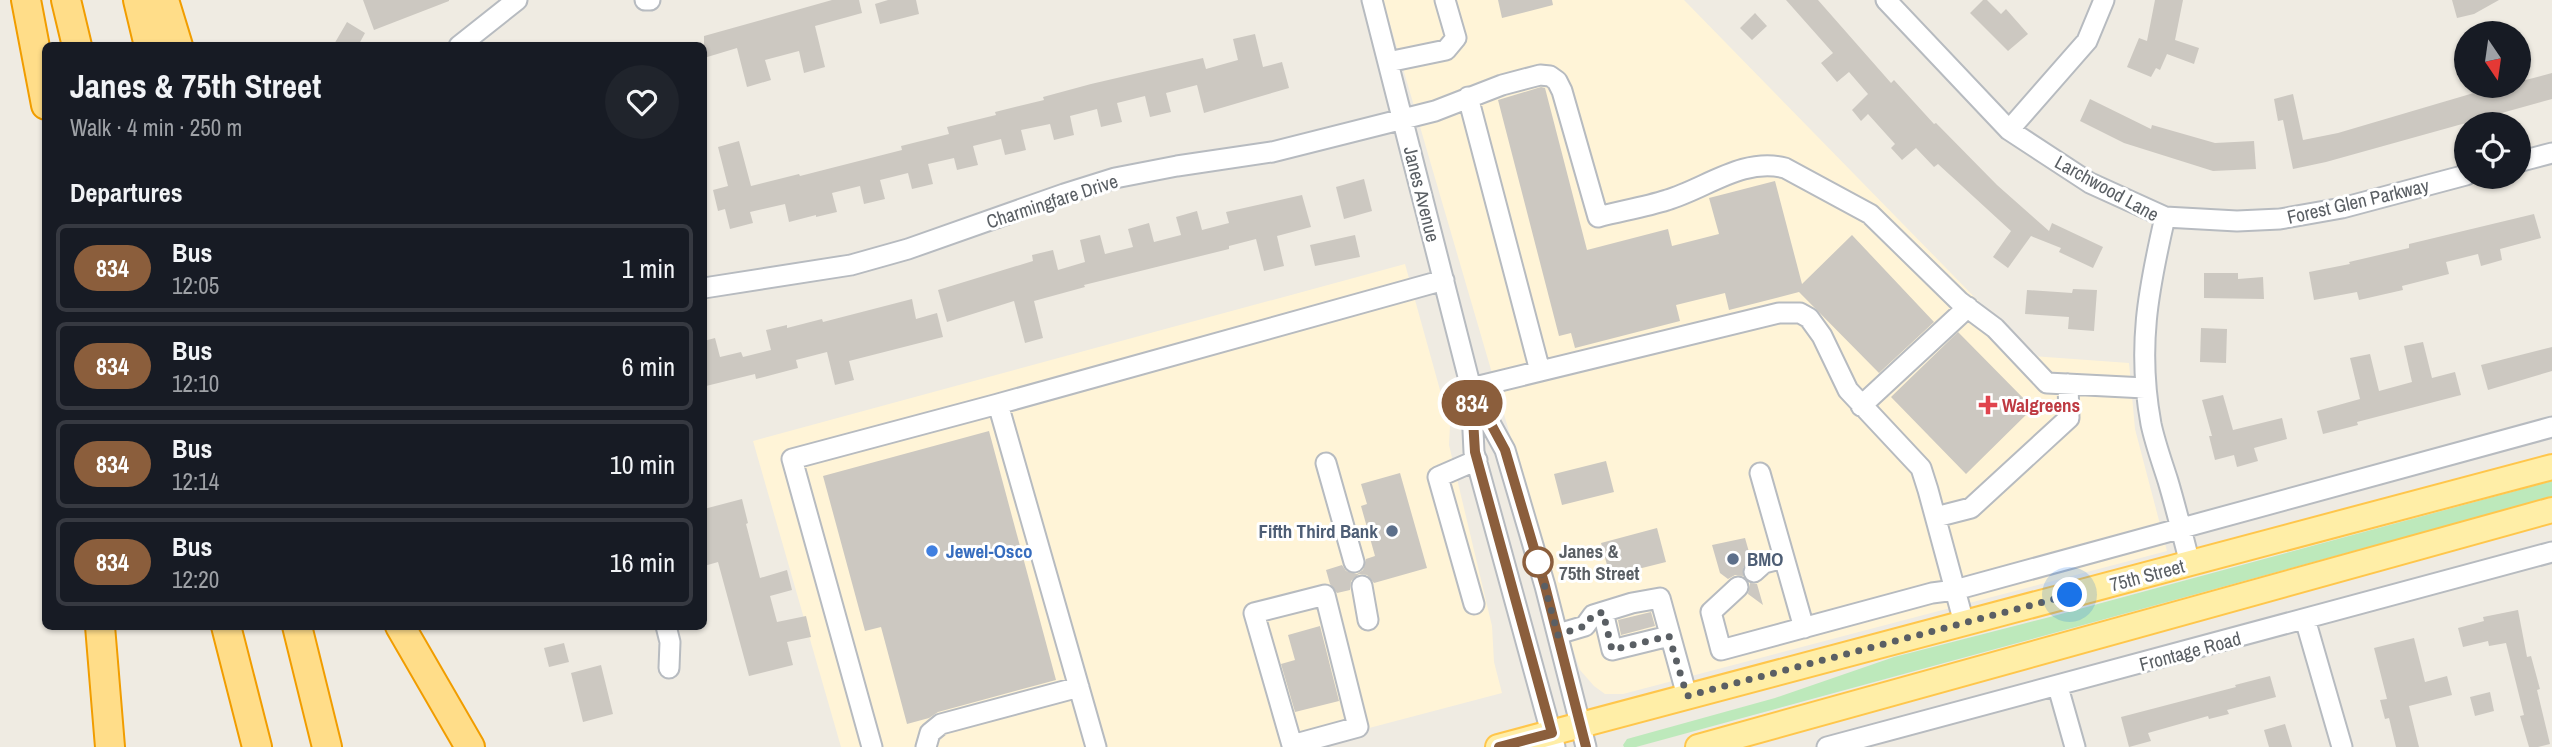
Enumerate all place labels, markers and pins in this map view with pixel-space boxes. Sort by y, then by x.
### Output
place label: Walgreens [2002,392,2080,418]
marker: Walgreens [1980,397,1996,413]
place label: Fifth Third Bank [1259,518,1378,544]
marker: Fifth Third Bank [1384,523,1400,539]
place label: Jewel-Osco [946,538,1033,564]
place label: Janes & 75th Street [1559,538,1640,586]
marker: Jewel-Osco [924,543,940,559]
place label: BMO [1747,546,1783,572]
marker: Janes & 75th Street [1523,547,1553,577]
marker: BMO [1725,551,1741,567]

